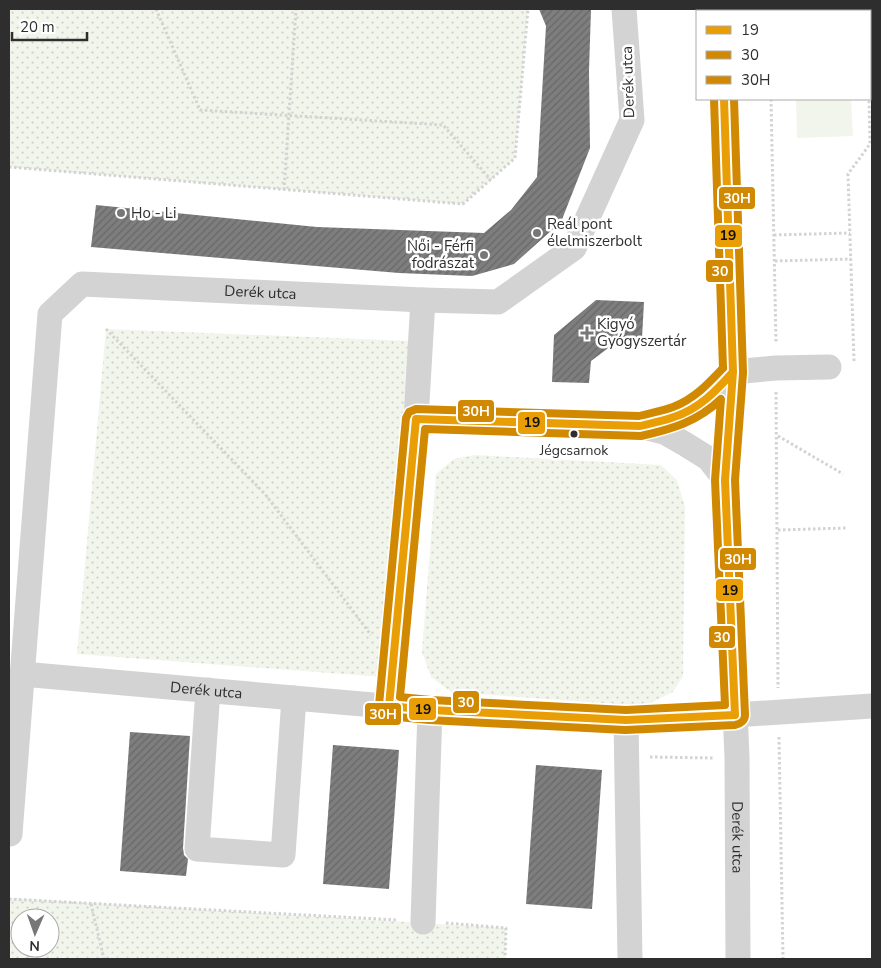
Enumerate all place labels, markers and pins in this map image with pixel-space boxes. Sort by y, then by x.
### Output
place label: Ho - Li [131,203,176,223]
marker: Ho - Li [115,207,127,219]
place label: Reál pont élelmiszerbolt [547,214,643,251]
marker: Reál pont élelmiszerbolt [531,227,543,239]
place label: Női - Férfi fodrászat [407,236,475,273]
marker: Női - Férfi fodrászat [478,249,490,261]
place label: Kigyó Gyógyszertár [597,314,687,351]
marker: Kigyó Gyógyszertár [581,327,593,339]
marker: Jégcsarnok [569,429,579,439]
place label: Jégcsarnok [539,441,609,460]

